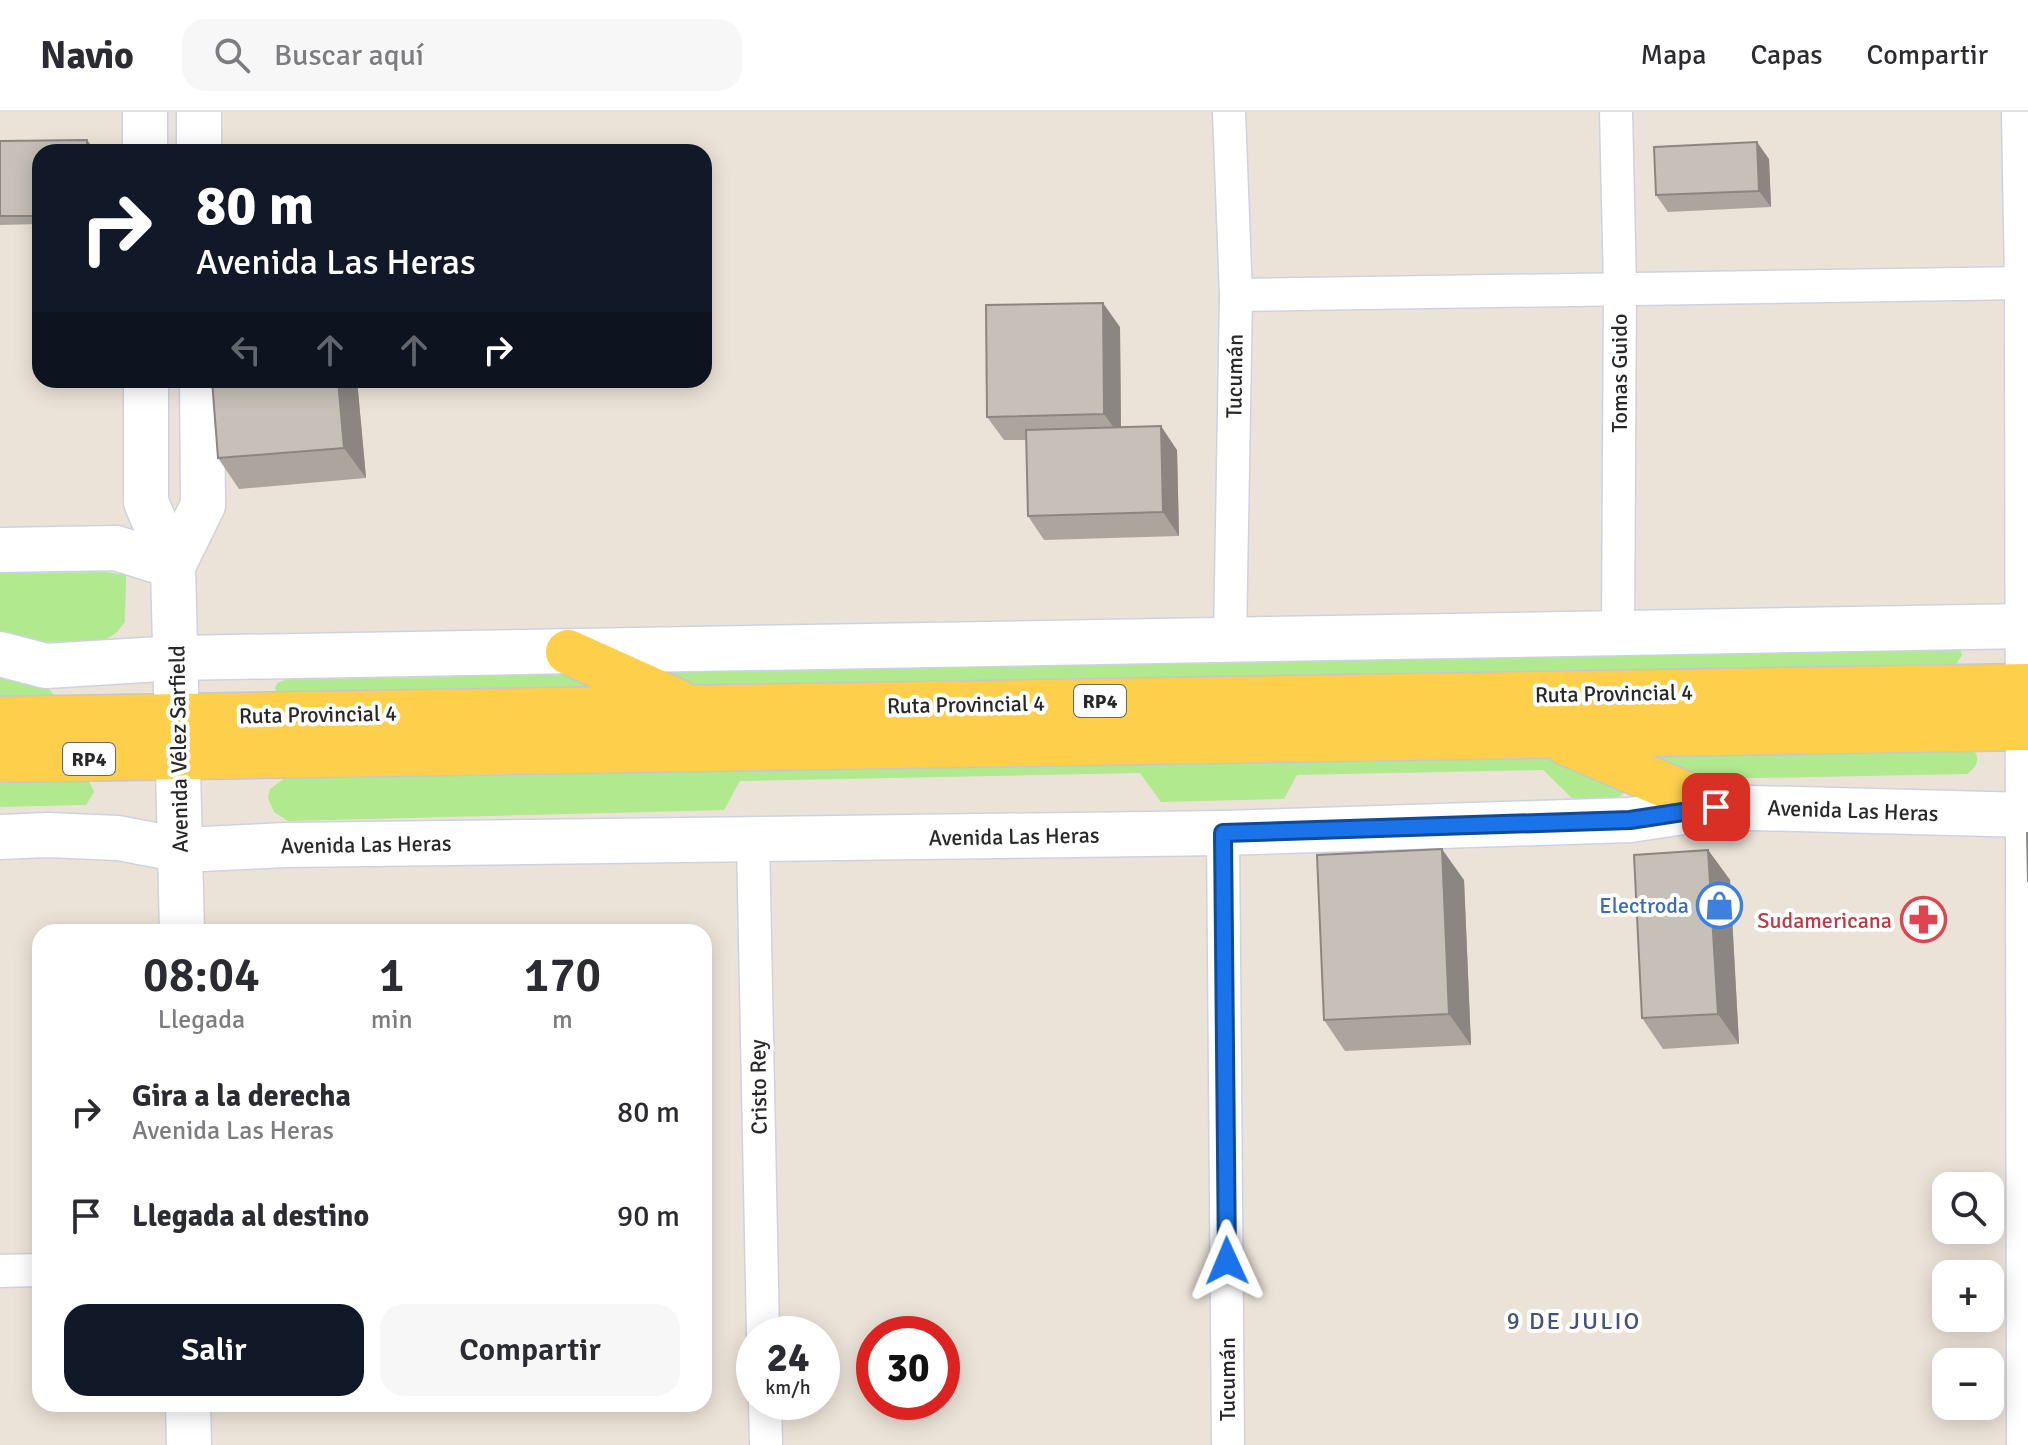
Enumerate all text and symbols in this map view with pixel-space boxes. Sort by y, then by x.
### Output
search box [182,19,742,91]
text: Navio [40,32,134,79]
icon: search [210,33,254,77]
text: Buscar aquí [274,37,424,74]
text: Mapa [1641,38,1706,72]
text: Capas [1750,38,1823,72]
text: Compartir [1867,38,1988,72]
text: 80 m [196,171,314,240]
icon: right [64,176,168,280]
text: Avenida Las Heras [196,240,476,285]
street label: Tomas Guido [1606,314,1633,432]
icon: left [224,328,268,372]
icon: ahead [308,328,352,372]
icon: ahead [392,328,436,372]
icon: right [476,328,520,372]
street label: Tucumán [1220,334,1249,418]
street label: Avenida Vélez Sarfield [163,645,194,853]
street label: Ruta Provincial 4 [1535,679,1693,708]
road number: RP4 [1074,685,1126,717]
street label: Ruta Provincial 4 [887,690,1045,719]
street label: Ruta Provincial 4 [239,700,397,729]
road number: RP4 [63,743,115,775]
pin [1682,773,1750,841]
icon: arrive [1694,785,1738,829]
street label: Avenida Las Heras [1767,794,1939,827]
street label: Avenida Las Heras [928,822,1100,851]
street label: Avenida Las Heras [280,830,452,859]
shop icon: Electroda [1696,881,1744,929]
place label: Electroda [1599,892,1689,919]
pharmacy icon: Sudamericana [1899,896,1947,944]
place label: Sudamericana [1757,907,1892,934]
text: 08:04 [143,946,260,1005]
text: 1 [379,946,405,1005]
text: 170 [523,946,601,1005]
text: Llegada [158,1004,245,1036]
text: min [371,1004,413,1036]
text: m [552,1004,573,1036]
street label: Cristo Rey [744,1039,773,1135]
text: Gira a la derecha [132,1078,351,1115]
icon: right [64,1090,108,1134]
text: 80 m [617,1094,680,1131]
text: Avenida Las Heras [132,1115,334,1147]
map controls [1932,1172,2004,1420]
button: search [1932,1172,2004,1244]
icon: arrive [64,1194,108,1238]
text: Llegada al destino [132,1198,369,1235]
text: 90 m [617,1198,680,1235]
position arrow [1185,1219,1269,1303]
button: + [1932,1260,2004,1332]
button: Salir [64,1304,364,1396]
button: Compartir [380,1304,680,1396]
district label: 9 DE JULIO [1507,1306,1641,1336]
speed limit sign: 30 [856,1316,960,1420]
text: 24 [766,1333,810,1383]
street label: Tucumán [1214,1337,1241,1421]
button: − [1932,1348,2004,1420]
text: km/h [765,1375,811,1400]

